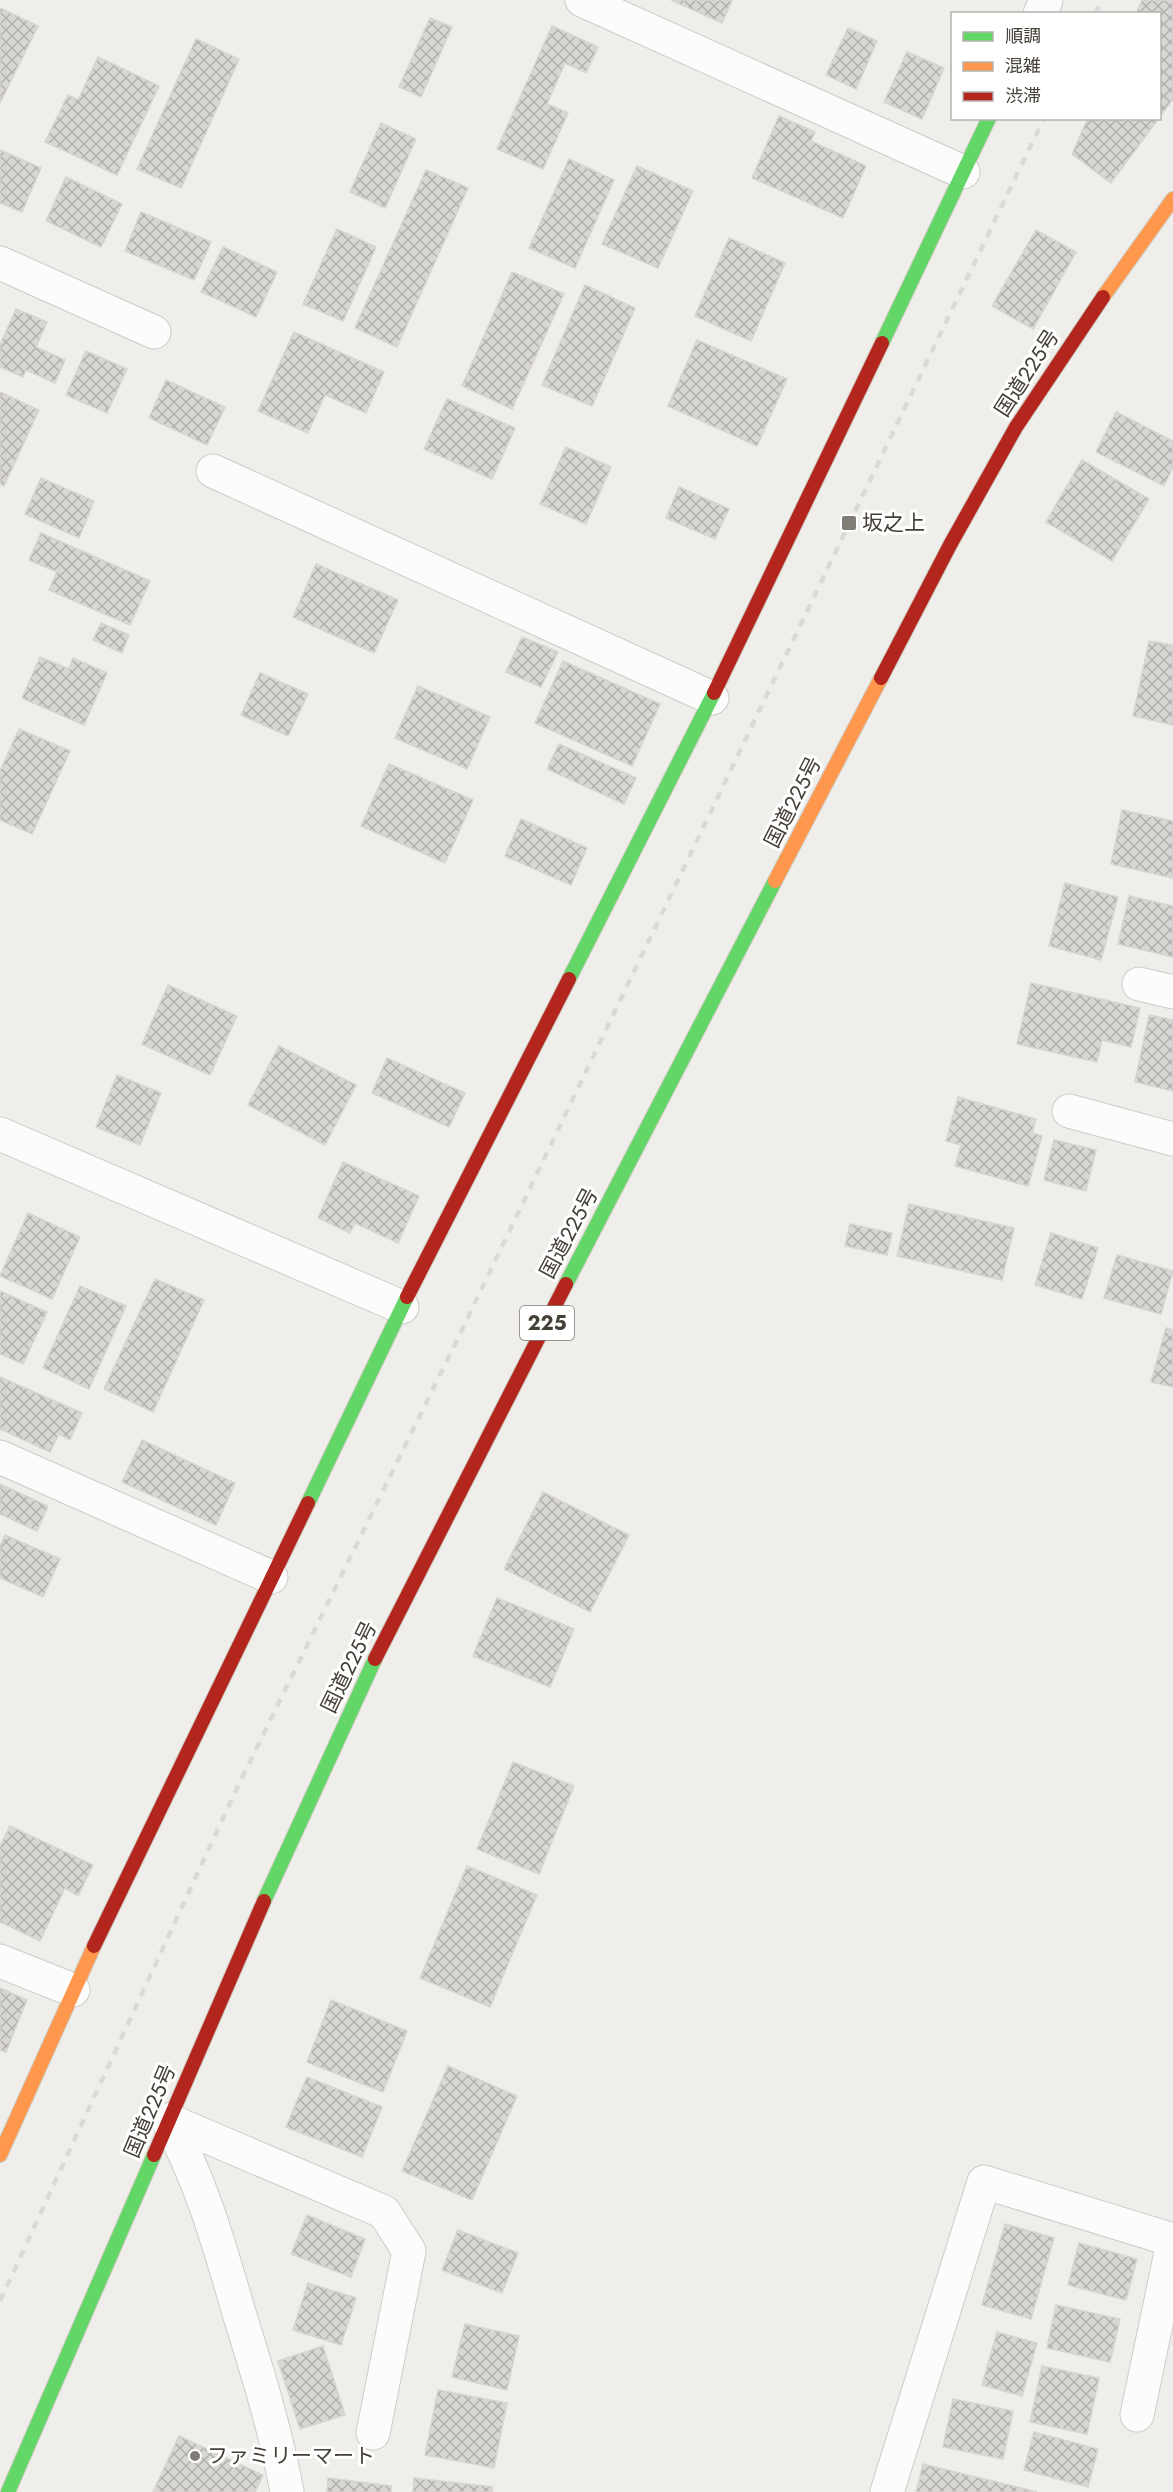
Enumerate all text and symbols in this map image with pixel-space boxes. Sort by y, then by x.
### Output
legend [951,12,1161,120]
text: 順調 [1005,23,1041,49]
text: 混雑 [1005,53,1041,79]
text: 渋滞 [1005,83,1041,109]
street label: 国道225号 [988,323,1066,423]
place label: 坂之上 [862,508,925,538]
marker: 坂之上 [840,514,858,532]
street label: 国道225号 [757,751,829,853]
street label: 国道225号 [533,1182,605,1284]
road number: 225 [520,1306,574,1340]
street label: 国道225号 [314,1616,384,1718]
street label: 国道225号 [117,2060,183,2162]
place label: ファミリーマート [207,2441,375,2471]
marker: ファミリーマート [188,2449,202,2463]

